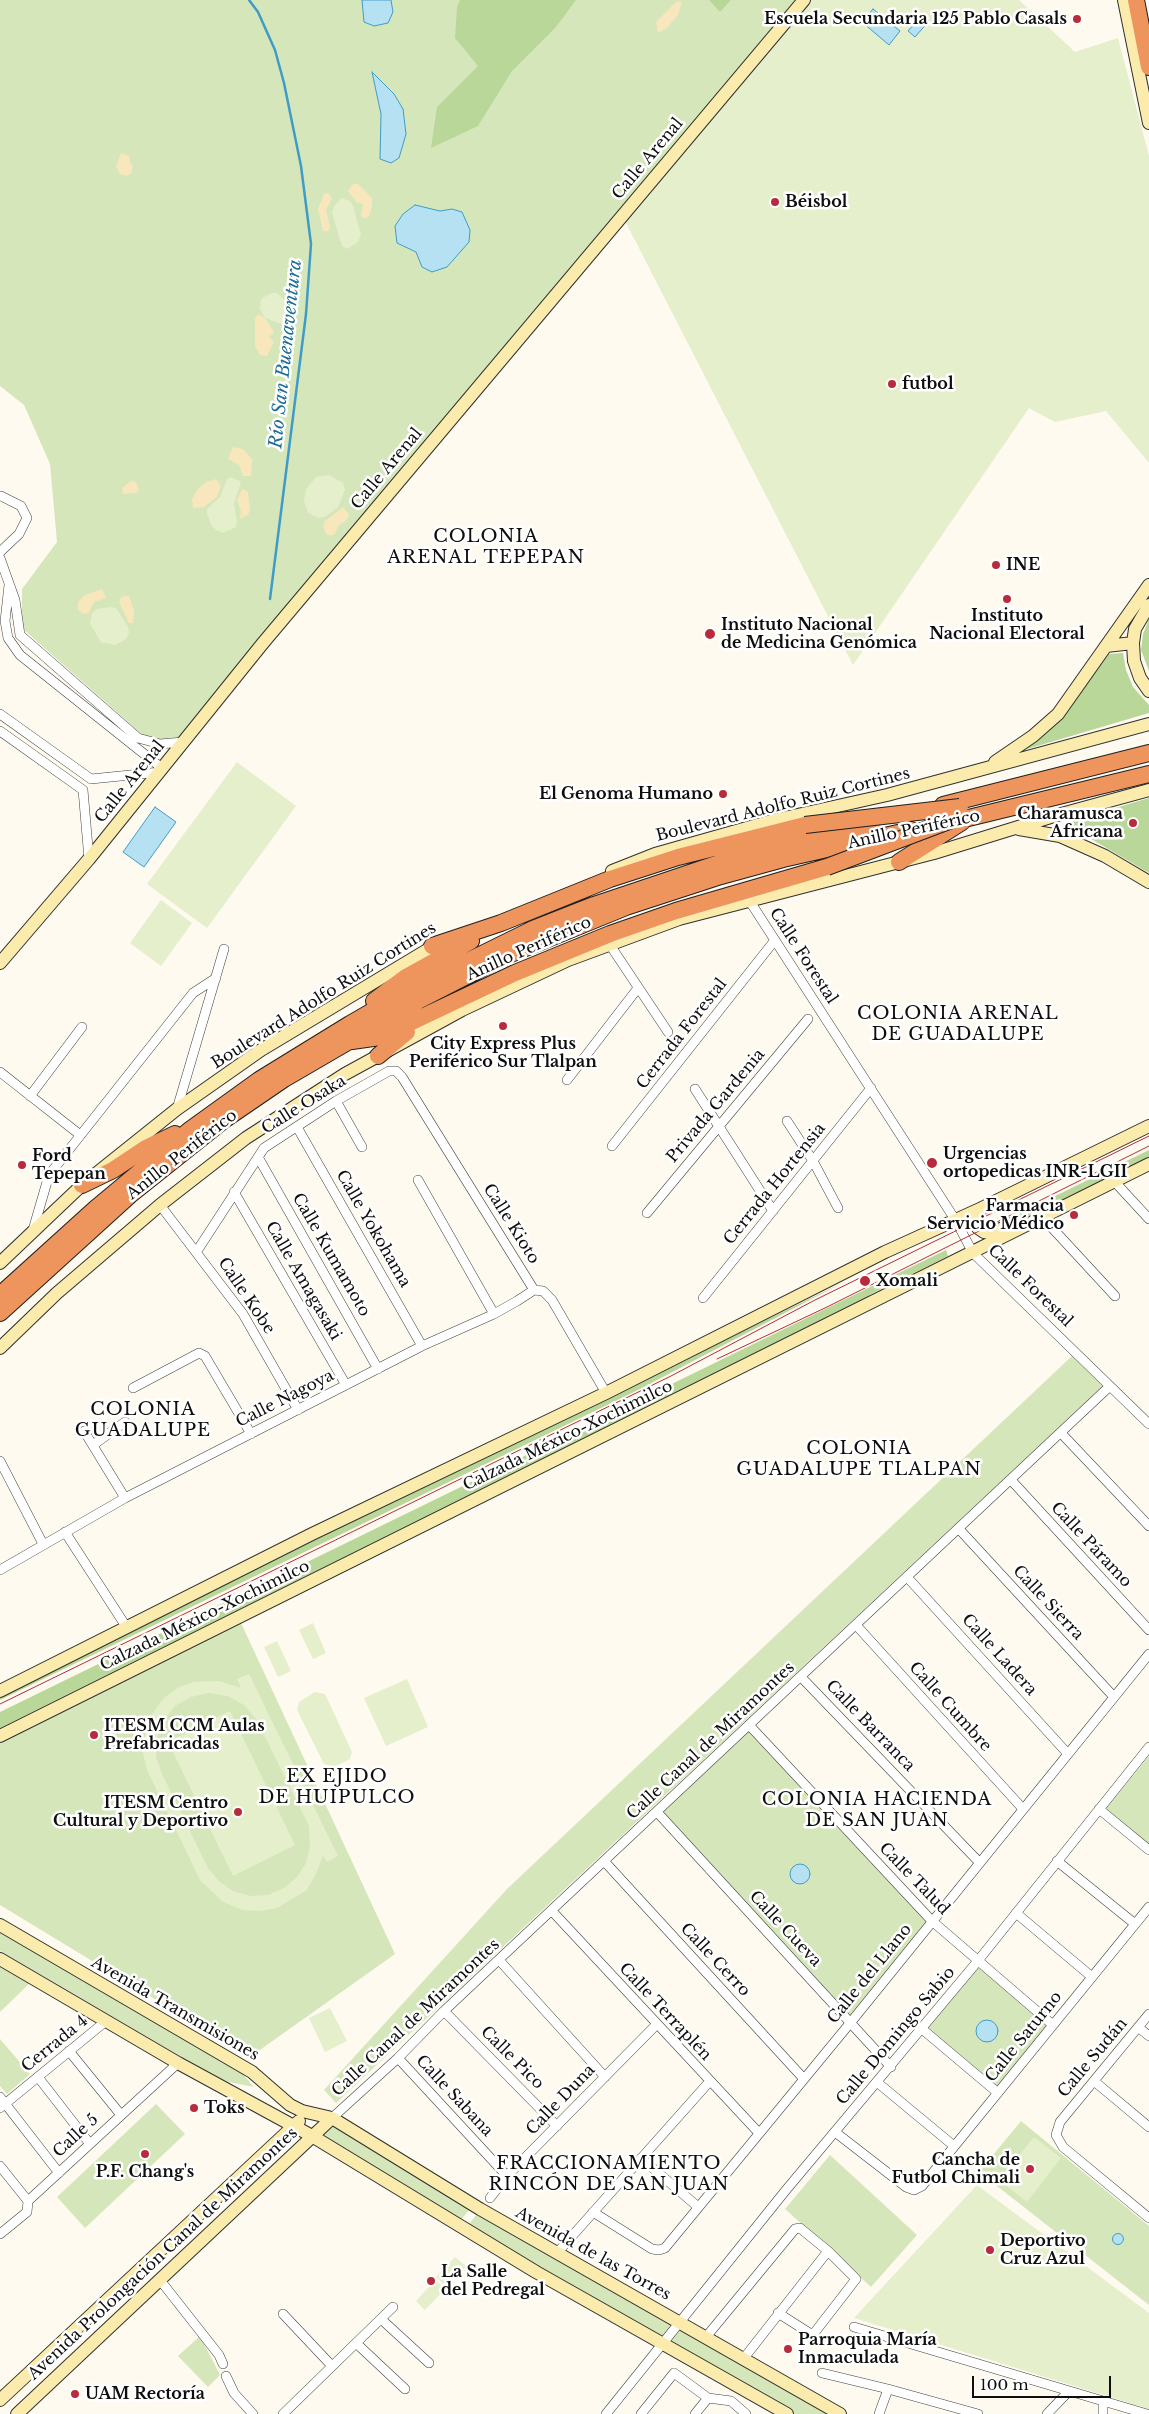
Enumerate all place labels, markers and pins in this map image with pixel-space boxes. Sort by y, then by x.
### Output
place label: Escuela Secundaria 125 Pablo Casals [764,9,1067,29]
marker: Escuela Secundaria 125 Pablo Casals [1071,13,1083,25]
place label: Béisbol [785,192,847,212]
marker: Béisbol [769,196,781,208]
place label: futbol [902,374,954,394]
marker: futbol [886,378,898,390]
place label: INE [1006,555,1040,575]
marker: INE [990,559,1002,571]
marker: Instituto Nacional Electoral [1001,593,1013,605]
place label: Instituto Nacional Electoral [929,606,1085,644]
place label: Instituto Nacional de Medicina Genómica [721,615,917,653]
marker: Instituto Nacional de Medicina Genómica [703,627,717,641]
place label: El Genoma Humano [539,784,713,804]
marker: El Genoma Humano [717,788,729,800]
place label: Charamusca Africana [1017,804,1123,842]
marker: Charamusca Africana [1127,817,1139,829]
marker: City Express Plus Periférico Sur Tlalpan [497,1020,509,1032]
place label: City Express Plus Periférico Sur Tlalpan [409,1034,597,1072]
place label: Urgencias ortopedicas INR-LGII [943,1144,1127,1182]
place label: Ford Tepepan [32,1146,106,1184]
marker: Urgencias ortopedicas INR-LGII [925,1156,939,1170]
marker: Ford Tepepan [16,1159,28,1171]
place label: Farmacia Servicio Médico [927,1196,1064,1234]
marker: Farmacia Servicio Médico [1068,1209,1080,1221]
place label: Xomali [876,1271,938,1291]
marker: Xomali [858,1274,872,1288]
place label: ITESM CCM Aulas Prefabricadas [104,1716,265,1754]
marker: ITESM CCM Aulas Prefabricadas [88,1729,100,1741]
place label: ITESM Centro Cultural y Deportivo [53,1793,228,1831]
marker: ITESM Centro Cultural y Deportivo [232,1806,244,1818]
place label: Toks [204,2098,245,2118]
marker: Toks [188,2102,200,2114]
marker: P.F. Chang's [139,2148,151,2160]
place label: Cancha de Futbol Chimali [892,2150,1020,2188]
place label: P.F. Chang's [96,2162,194,2182]
marker: Cancha de Futbol Chimali [1024,2163,1036,2175]
place label: Deportivo Cruz Azul [1000,2231,1086,2269]
marker: Deportivo Cruz Azul [984,2244,996,2256]
place label: La Salle del Pedregal [441,2262,545,2300]
marker: La Salle del Pedregal [425,2275,437,2287]
place label: Parroquia María Inmaculada [798,2330,937,2368]
marker: Parroquia María Inmaculada [782,2343,794,2355]
place label: UAM Rectoría [85,2384,205,2404]
marker: UAM Rectoría [69,2388,81,2400]

